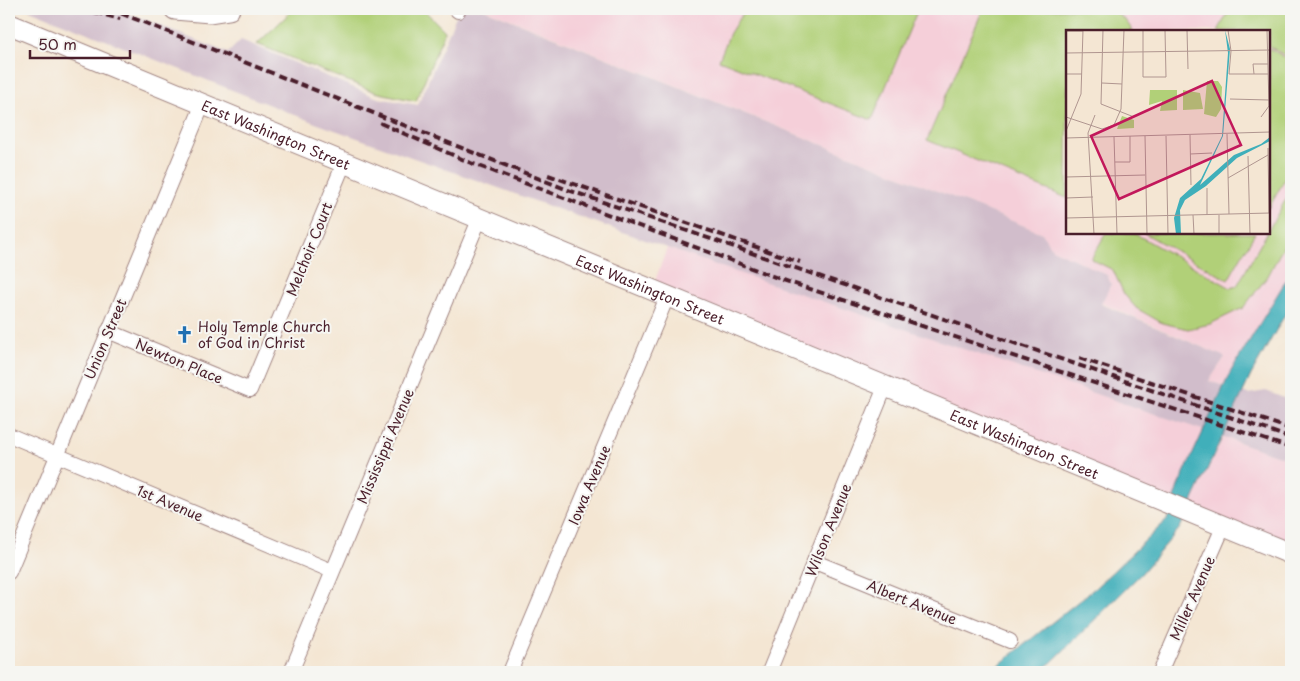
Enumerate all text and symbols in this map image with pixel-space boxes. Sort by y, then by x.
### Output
scale bar [30,28,130,60]
inset map [1066,30,1270,234]
text: 50 m [38,32,77,55]
street label: East Washington Street [199,94,354,175]
street label: Melchoir Court [281,199,337,299]
street label: East Washington Street [573,249,728,329]
street label: Union Street [79,295,132,383]
place label: Holy Temple Church of God in Christ [198,316,331,353]
church icon: Holy Temple Church of God in Christ [174,324,194,344]
street label: Newton Place [132,333,226,389]
street label: Mississippi Avenue [351,385,419,507]
street label: East Washington Street [947,404,1102,484]
street label: Iowa Avenue [563,442,615,528]
street label: 1st Avenue [133,480,207,527]
street label: Wilson Avenue [800,480,856,580]
street label: Miller Avenue [1164,552,1220,644]
street label: Albert Avenue [864,574,960,630]

